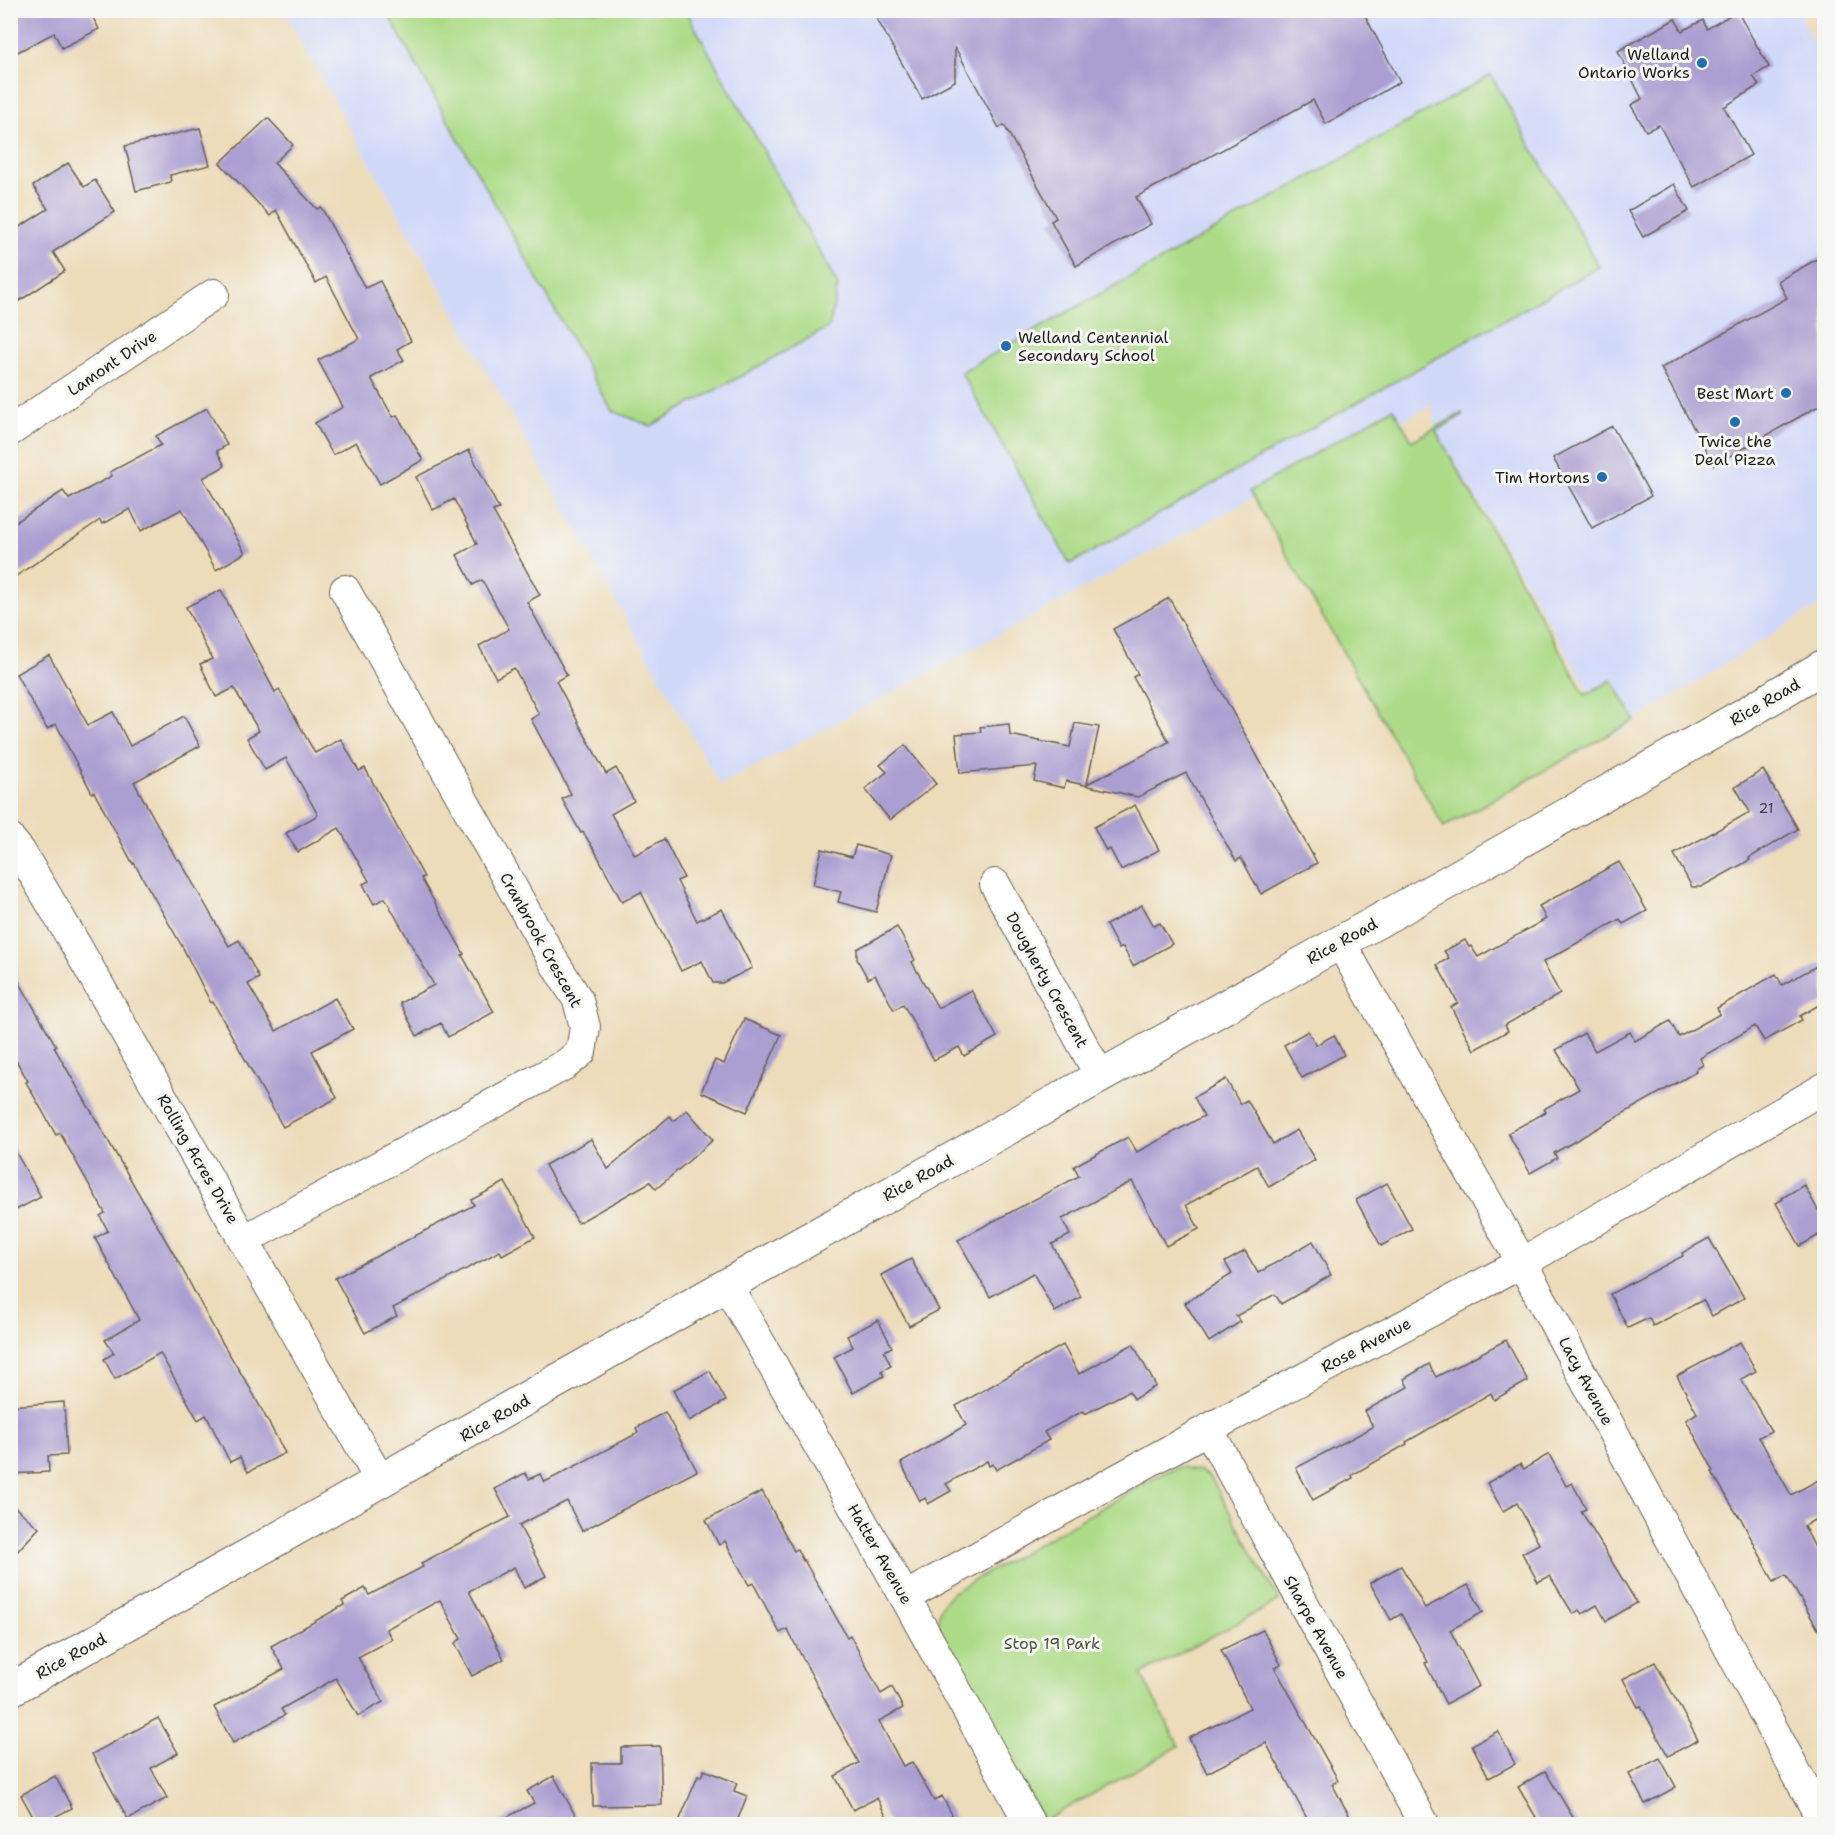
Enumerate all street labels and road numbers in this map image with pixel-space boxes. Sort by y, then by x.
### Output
street label: Lamont Drive [63,325,161,401]
street label: Rice Road [1726,673,1804,731]
street label: Cranbrook Crescent [495,869,587,1011]
street label: Dougherty Crescent [1001,909,1093,1051]
street label: Rice Road [1303,913,1381,969]
street label: Rolling Acres Drive [152,1090,244,1228]
street label: Rice Road [879,1150,957,1206]
street label: Rose Avenue [1318,1313,1414,1377]
street label: Lacy Avenue [1554,1333,1618,1429]
street label: Rice Road [456,1389,534,1447]
street label: Hatter Avenue [843,1500,917,1608]
street label: Sharpe Avenue [1279,1571,1353,1683]
street label: Rice Road [32,1628,110,1684]

